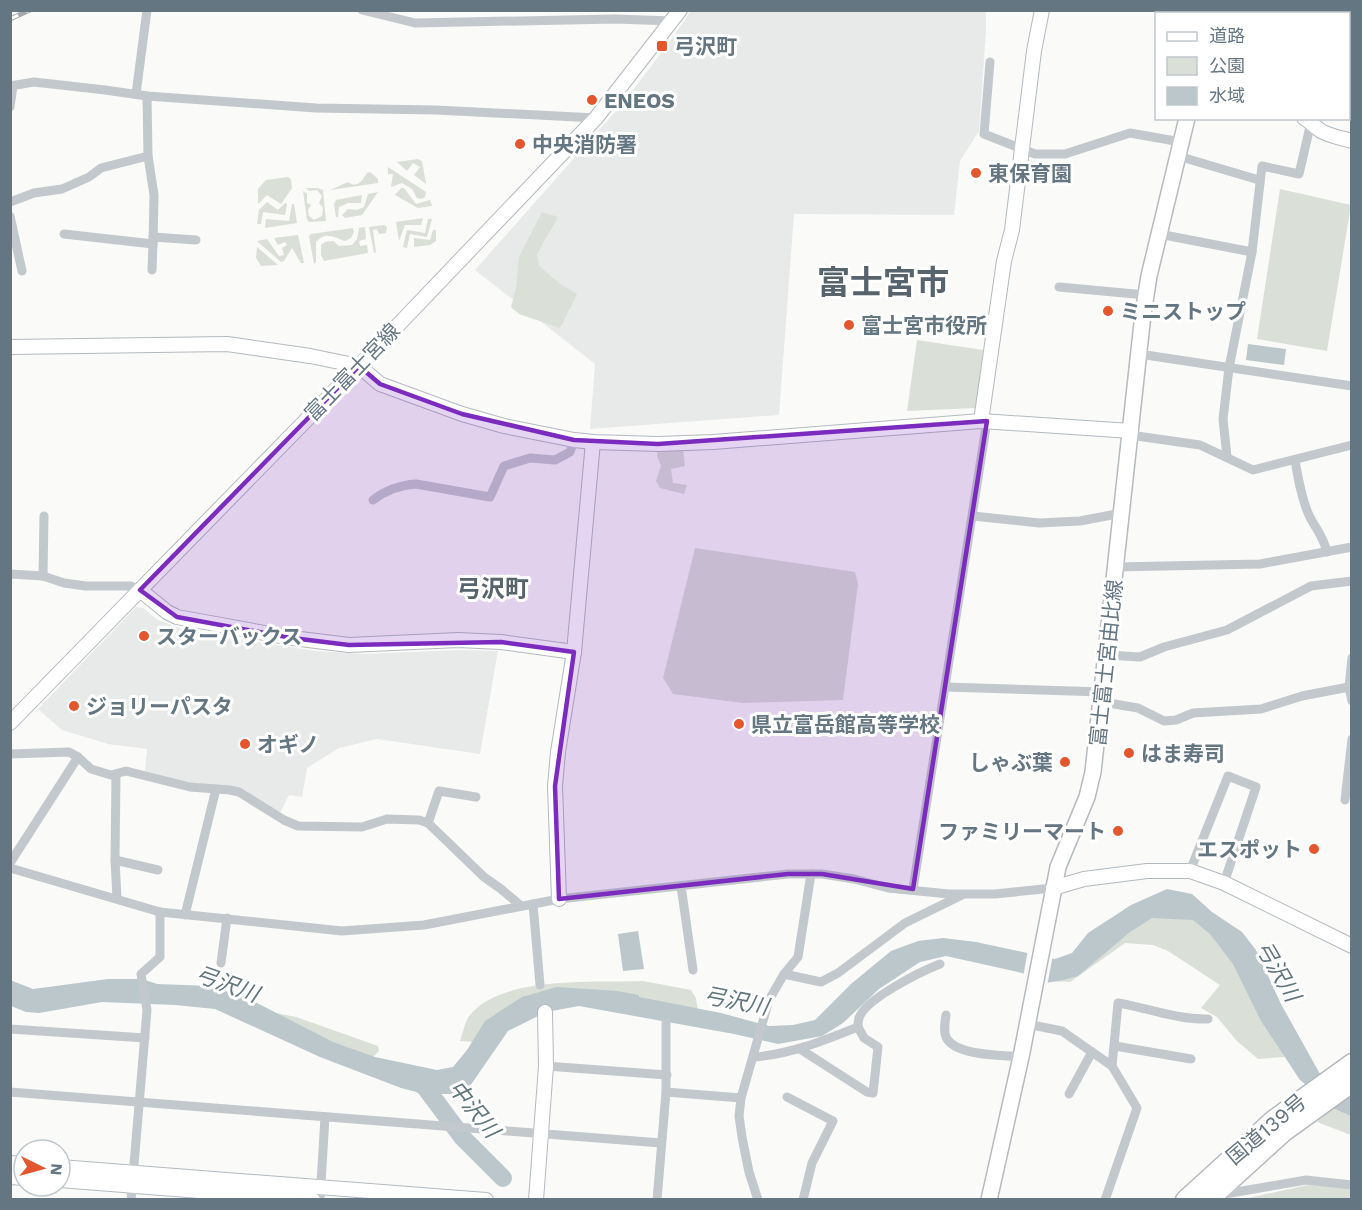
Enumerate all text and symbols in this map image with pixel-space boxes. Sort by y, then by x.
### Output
legend [1155,12,1350,120]
text: 道路 [1209,25,1245,46]
place label: 弓沢町 [674,34,737,59]
marker: 弓沢町 [655,39,669,53]
text: 公園 [1209,55,1245,76]
text: 水域 [1209,85,1245,106]
place label: ENEOS [604,88,675,113]
marker: ENEOS [585,93,599,107]
place label: 中央消防署 [532,132,637,157]
marker: 中央消防署 [513,137,527,151]
place label: 東保育園 [988,161,1072,186]
marker: 東保育園 [969,166,983,180]
district label: 富士宮市 [817,263,949,302]
place label: ミニストップ [1120,299,1246,324]
marker: ミニストップ [1101,304,1115,318]
place label: 富士宮市役所 [861,313,987,338]
street label: 富士富士宮線 [299,318,405,426]
marker: 富士宮市役所 [842,318,856,332]
district label: 弓沢町 [457,575,529,603]
street label: 富士富士宮由比線 [1085,578,1127,748]
place label: スターバックス [156,624,302,649]
marker: スターバックス [137,629,151,643]
place label: ジョリーパスタ [86,694,233,719]
marker: ジョリーパスタ [67,699,81,713]
place label: 県立富岳館高等学校 [751,712,940,737]
marker: 県立富岳館高等学校 [732,717,746,731]
place label: オギノ [257,732,319,757]
marker: オギノ [238,737,252,751]
place label: はま寿司 [1141,741,1225,766]
marker: はま寿司 [1122,746,1136,760]
place label: しゃぶ葉 [969,750,1053,775]
marker: しゃぶ葉 [1058,755,1072,769]
place label: ファミリーマート [938,819,1106,844]
marker: ファミリーマート [1111,824,1125,838]
place label: エスポット [1197,837,1302,862]
marker: エスポット [1307,842,1321,856]
water label: 弓沢川 [1251,936,1306,1008]
water label: 弓沢川 [192,961,264,1008]
water label: 弓沢川 [701,982,773,1020]
water label: 中沢川 [444,1075,506,1144]
street label: 国道139号 [1221,1088,1311,1170]
north arrow [12,1138,72,1198]
text: N [46,1163,66,1176]

